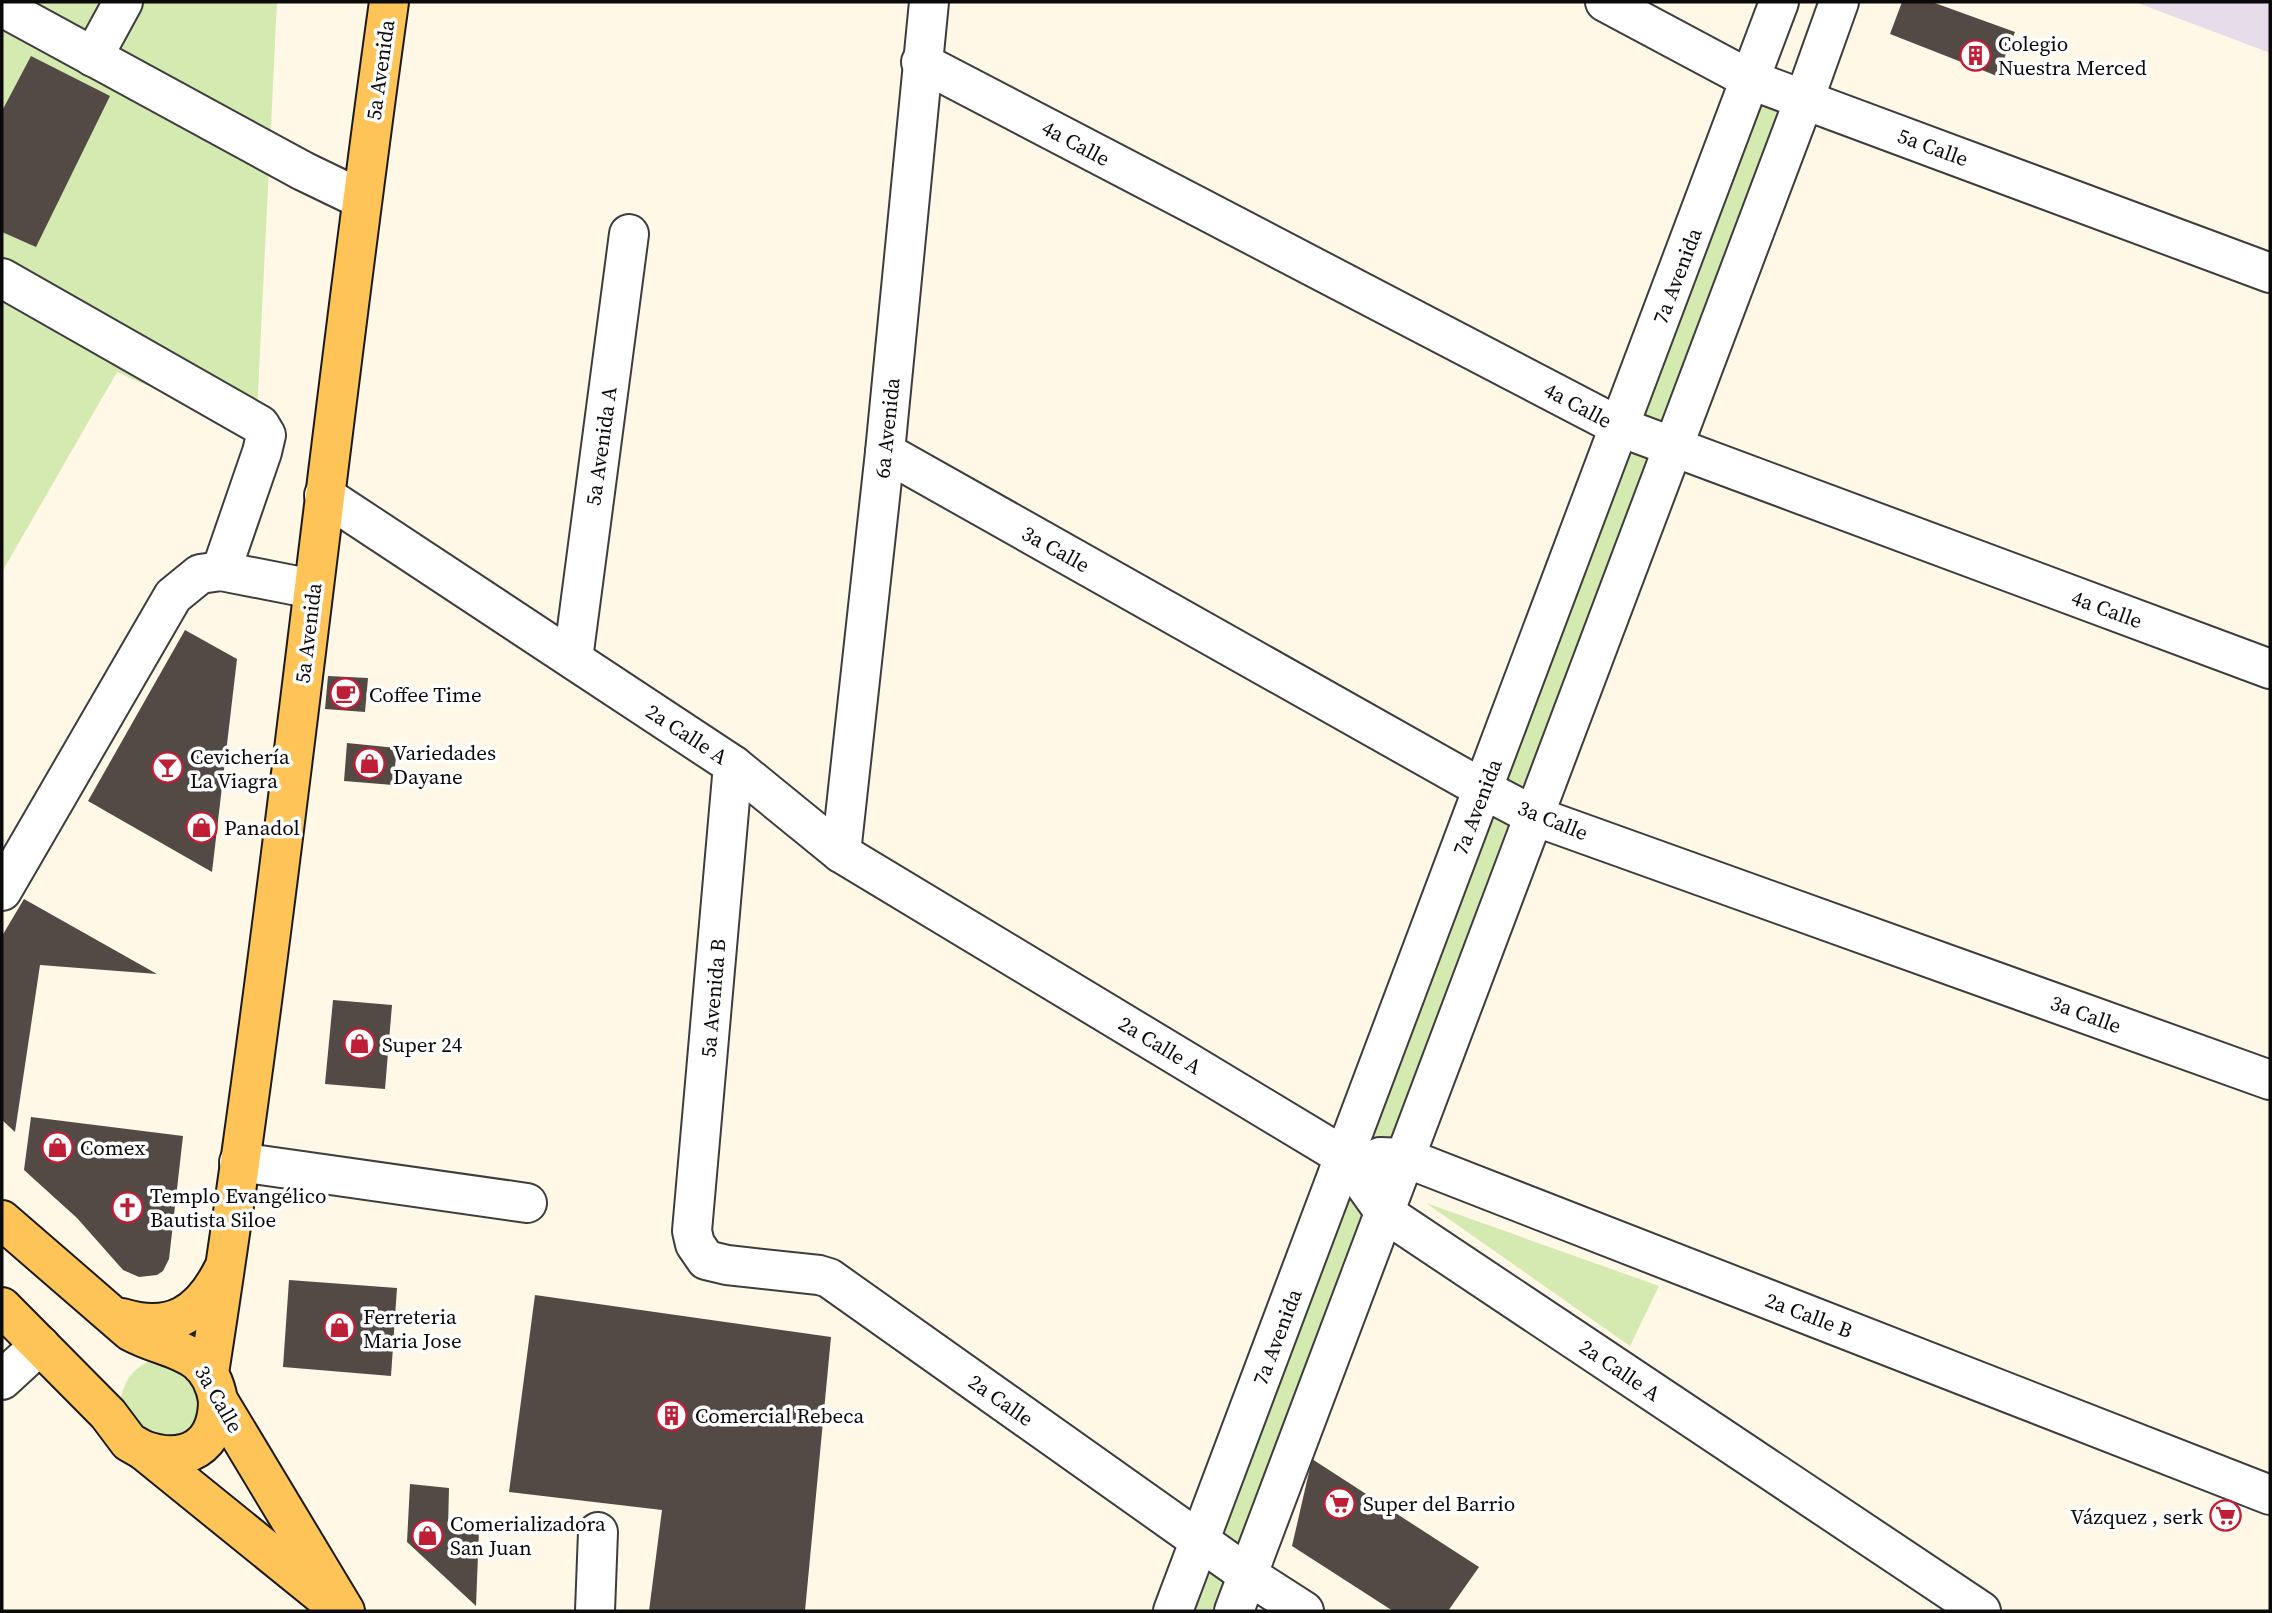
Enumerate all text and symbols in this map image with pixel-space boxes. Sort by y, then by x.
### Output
street label: 5a Avenida [359,18,401,122]
place label: Colegio Nuestra Merced [1998,29,2147,82]
building icon: Colegio Nuestra Merced [1958,38,1992,72]
street label: 4a Calle [1037,113,1115,173]
street label: 5a Calle [1894,121,1972,173]
street label: 7a Avenida [1645,223,1709,328]
street label: 4a Calle [1539,375,1617,435]
street label: 6a Avenida [867,376,907,480]
street label: 5a Avenida A [578,385,624,507]
street label: 3a Calle [1017,519,1095,579]
street label: 5a Avenida [287,581,329,685]
street label: 4a Calle [2068,583,2146,635]
cafe icon: Coffee Time [329,677,363,711]
place label: Coffee Time [369,680,482,709]
street label: 2a Calle A [640,697,734,771]
place label: Variedades Dayane [393,738,496,791]
place label: Cevichería La Viagra [190,742,290,795]
shop icon: Variedades Dayane [353,747,387,781]
bar icon: Cevichería La Viagra [150,751,184,785]
street label: 7a Avenida [1445,754,1509,859]
street label: 3a Calle [1514,793,1592,847]
shop icon: Panadol [184,810,218,844]
place label: Panadol [224,813,300,842]
street label: 5a Avenida B [693,937,733,1059]
street label: 3a Calle [2047,988,2125,1040]
street label: 2a Calle A [1113,1009,1207,1081]
shop icon: Super 24 [342,1027,376,1061]
place label: Super 24 [382,1030,463,1059]
shop icon: Comex [40,1130,74,1164]
place label: Comex [80,1133,145,1162]
place label: Templo Evangélico Bautista Siloe [150,1181,327,1234]
church icon: Templo Evangélico Bautista Siloe [110,1190,144,1224]
street label: 7a Avenida [1245,1284,1309,1389]
street label: 2a Calle B [1761,1285,1857,1345]
place label: Ferreteria Maria Jose [363,1302,462,1355]
shop icon: Ferreteria Maria Jose [323,1311,357,1345]
street label: 2a Calle A [1574,1332,1666,1408]
street label: 3a Calle [188,1360,250,1438]
street label: 2a Calle [963,1367,1039,1433]
building icon: Comercial Rebeca [655,1398,689,1432]
place label: Comercial Rebeca [695,1401,864,1430]
supermarket icon: Super del Barrio [1323,1486,1357,1520]
place label: Super del Barrio [1363,1489,1515,1518]
supermarket icon: Vázquez , serk [2209,1499,2243,1533]
place label: Vázquez , serk [2070,1502,2204,1531]
place label: Comerializadora San Juan [450,1509,606,1562]
shop icon: Comerializadora San Juan [410,1518,444,1552]

